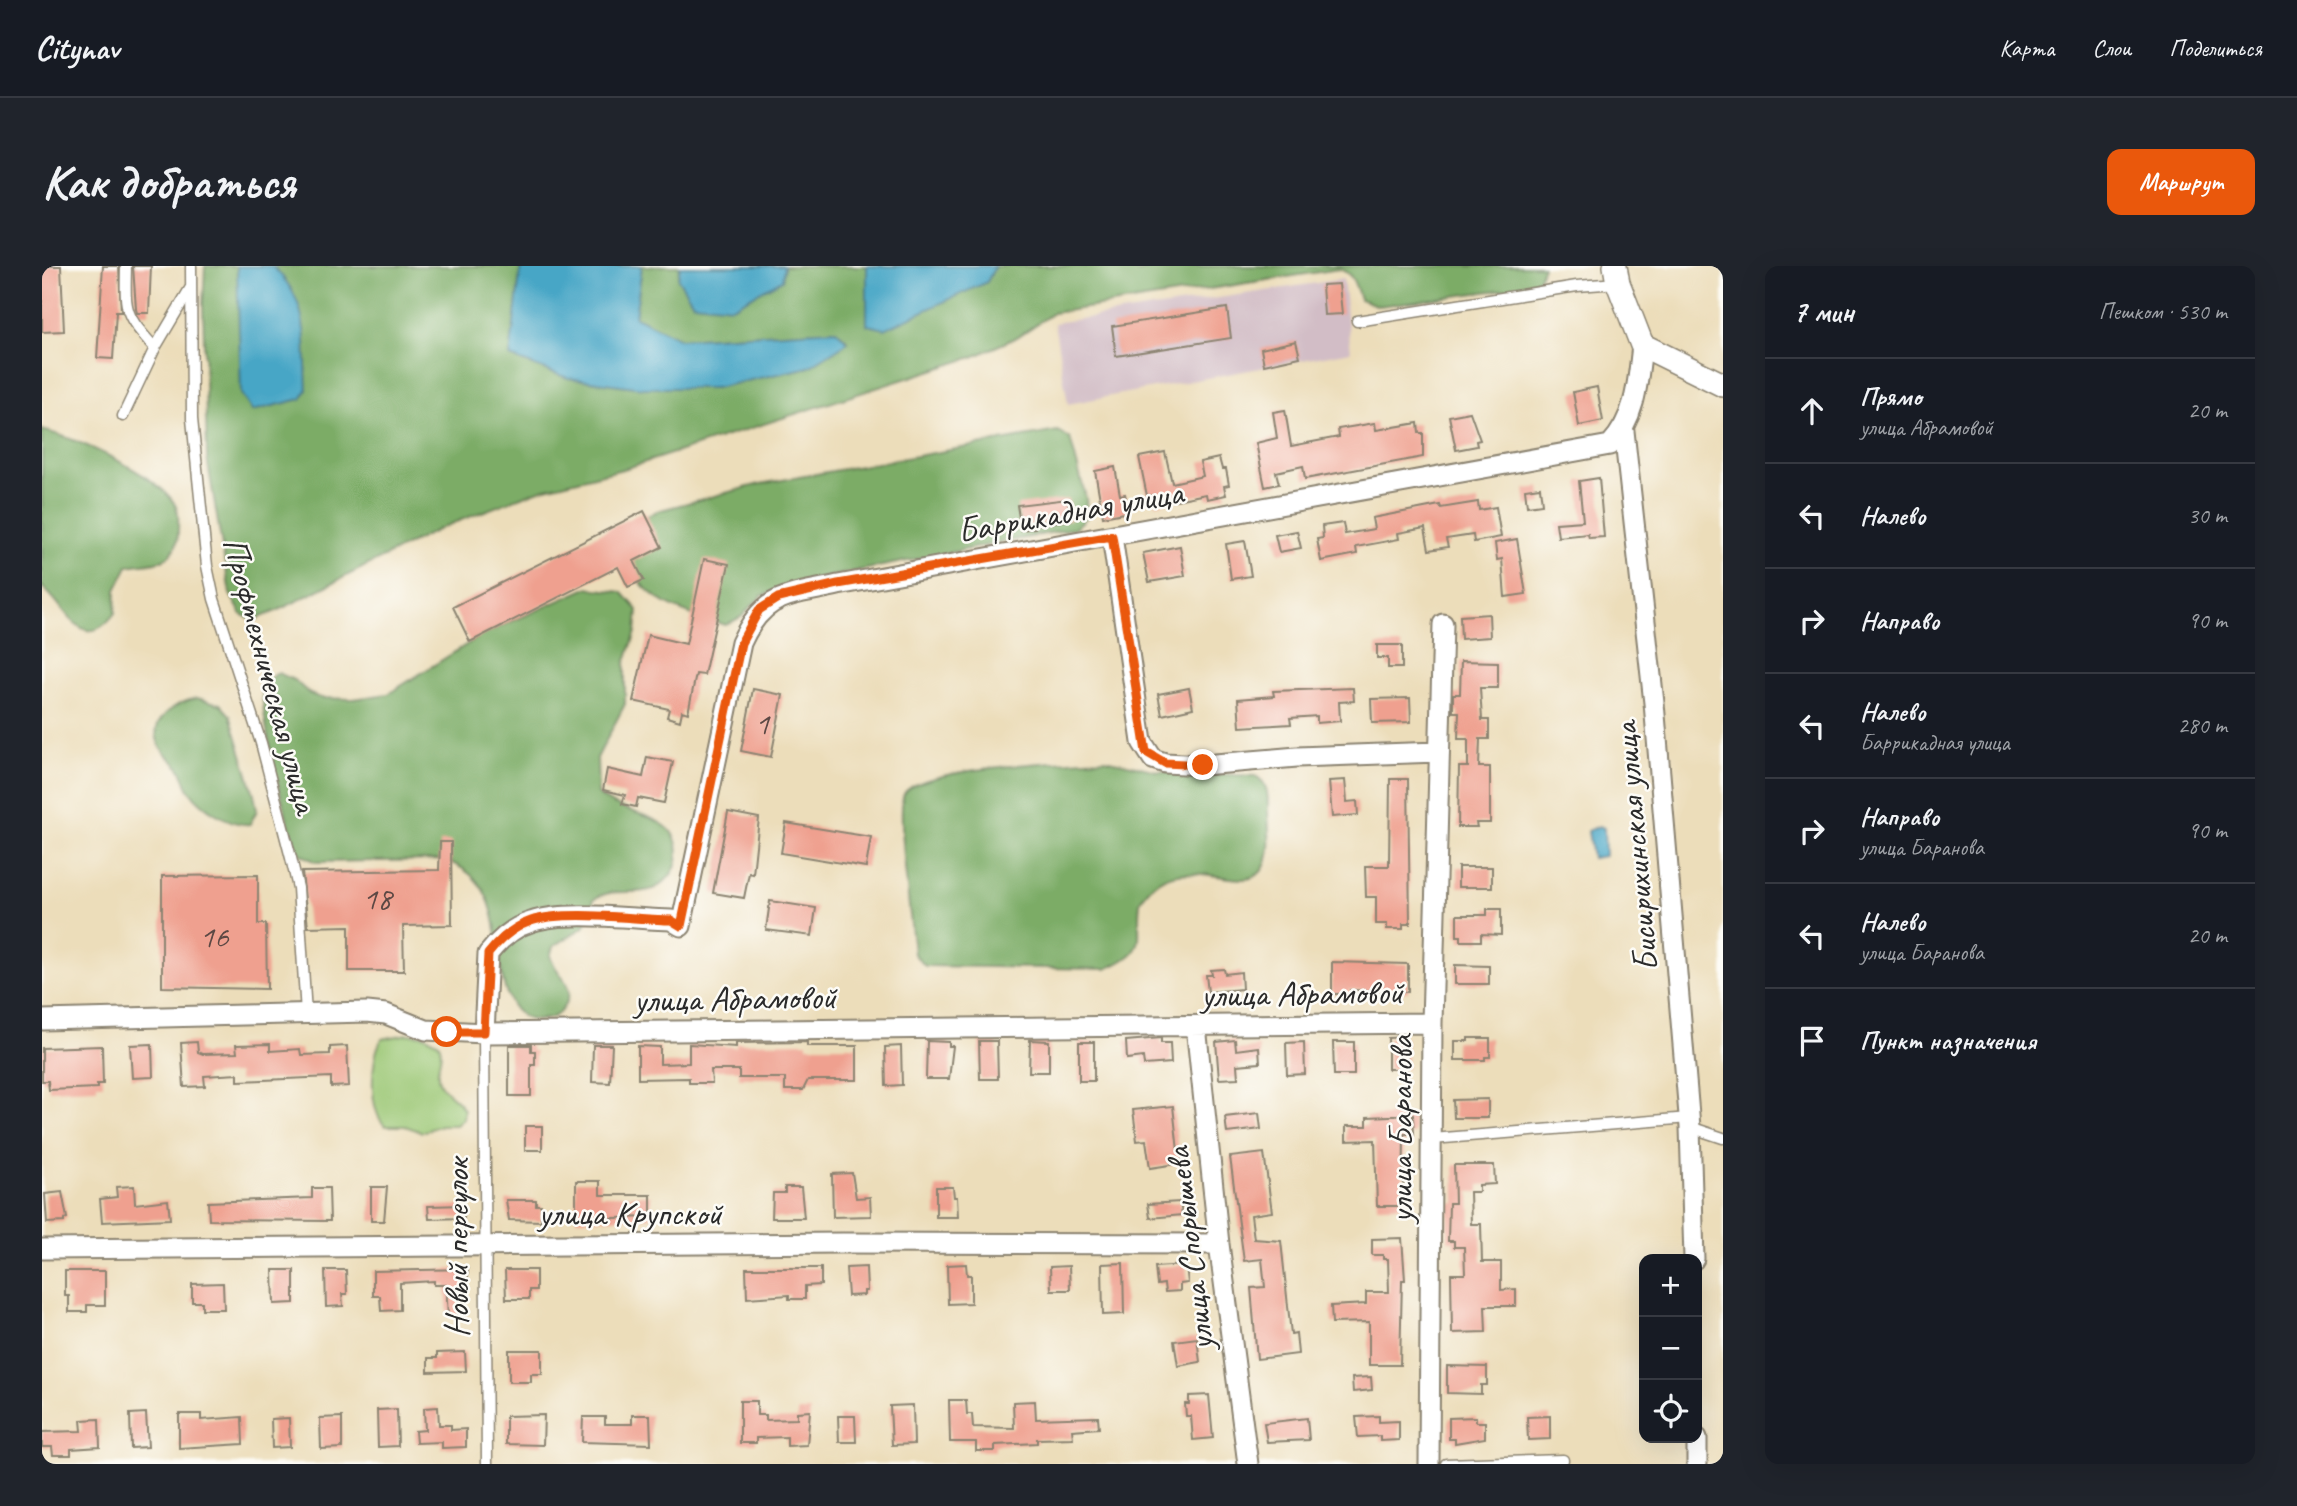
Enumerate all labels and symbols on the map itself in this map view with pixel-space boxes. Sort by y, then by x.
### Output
street label: Баррикадная улица [954,469,1188,553]
street label: Профтехническая улица [212,532,330,821]
house number: 1 [755,703,771,744]
street label: Бисирихинская улица [1602,718,1669,974]
route end [1187,749,1218,780]
house number: 18 [363,878,394,919]
house number: 16 [200,916,230,957]
street label: улица Абрамовой [1198,969,1406,1018]
street label: улица Абрамовой [631,974,839,1023]
route start [431,1016,462,1047]
street label: улица Баранова [1378,1032,1423,1225]
street label: улица Спорышева [1154,1143,1225,1355]
street label: Новый переулок [434,1155,479,1338]
street label: улица Крупской [536,1191,724,1236]

